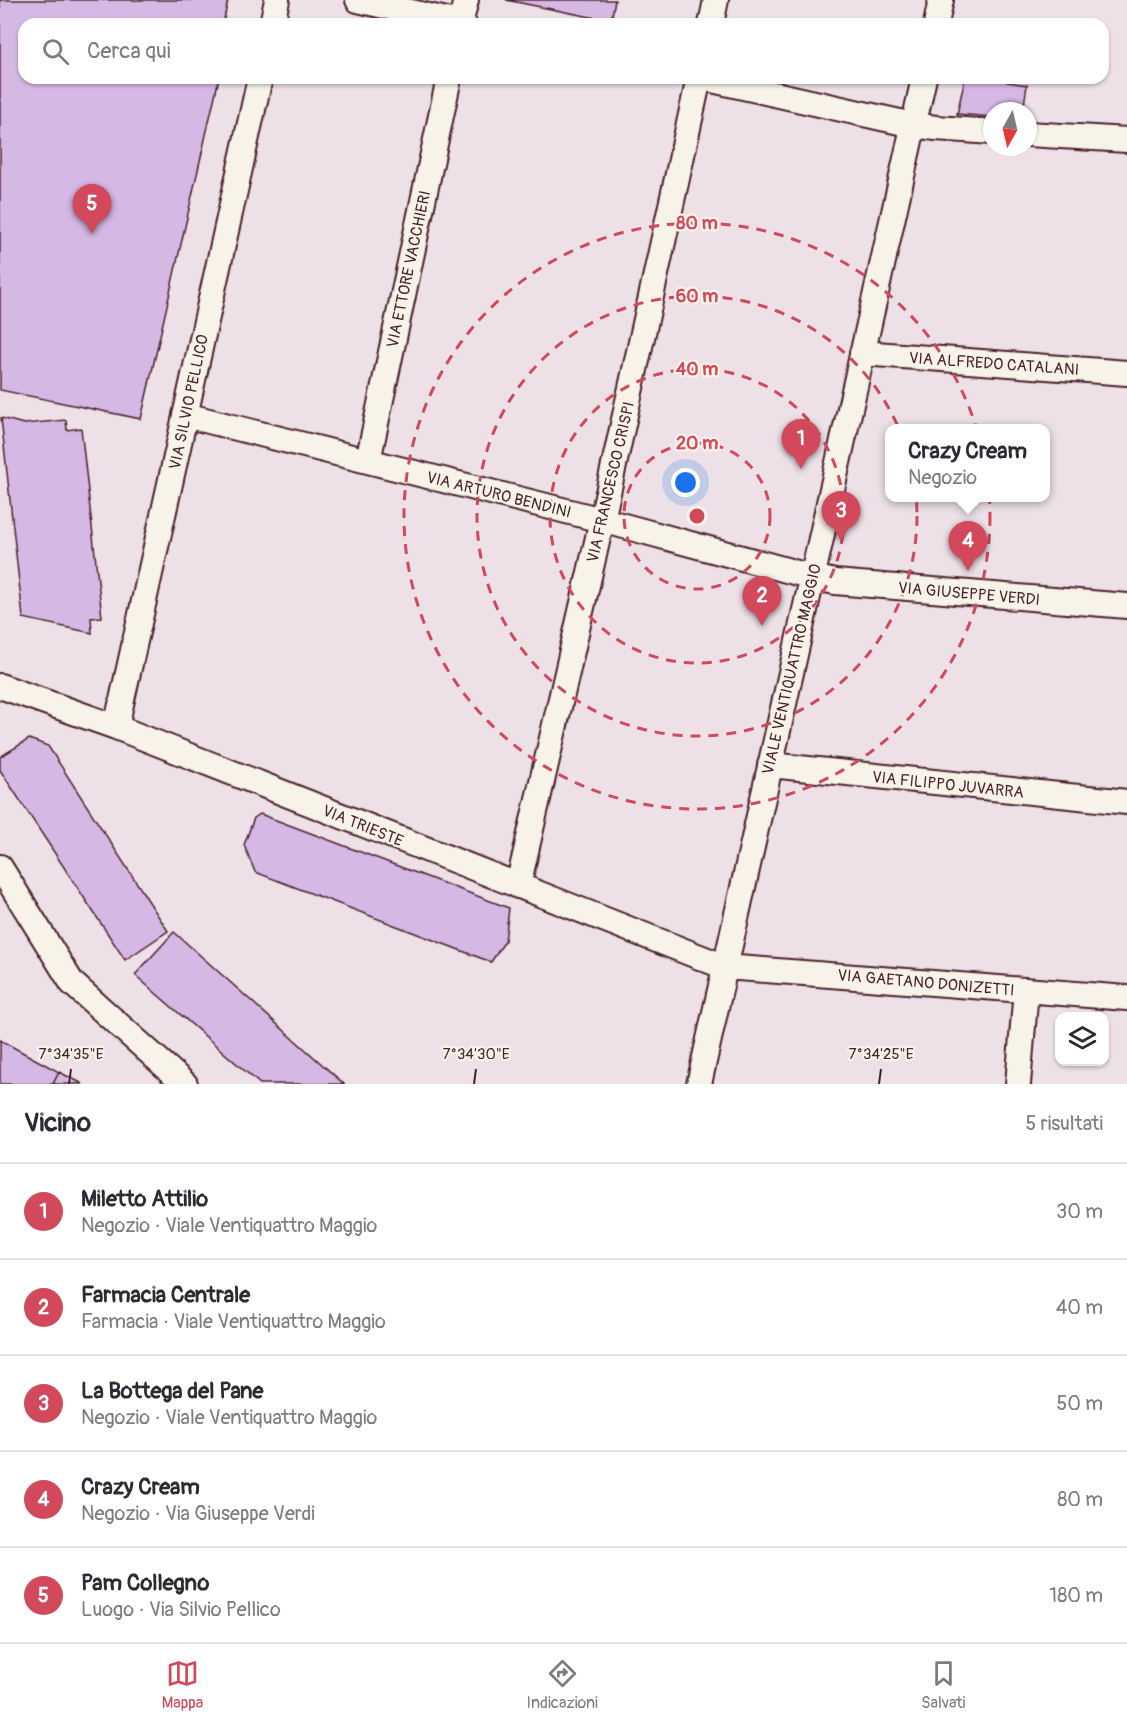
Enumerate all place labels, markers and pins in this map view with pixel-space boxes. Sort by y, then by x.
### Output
pin: 5 [72,184,112,234]
pin: 1 [782,420,820,469]
pin: 3 [822,492,860,541]
centre of rings [687,506,707,526]
pin: 4 [948,522,988,571]
pin: 2 [742,576,782,626]

